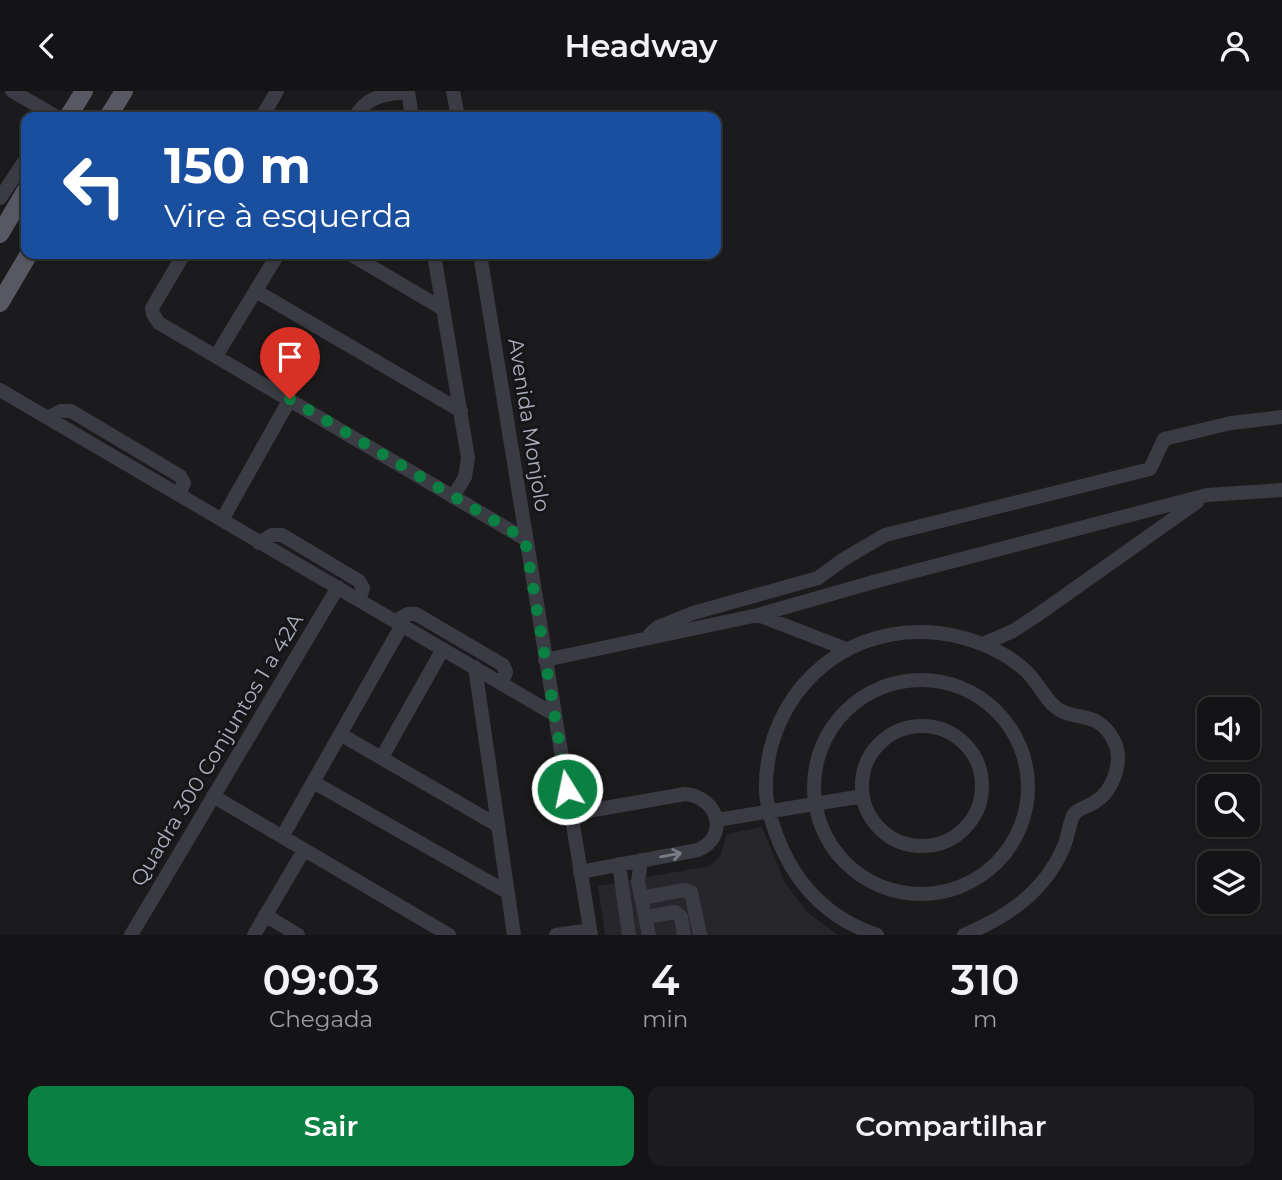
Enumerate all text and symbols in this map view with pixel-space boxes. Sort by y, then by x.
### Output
text: Headway [565,26,717,65]
icon: back [28,27,66,65]
icon: person [1216,27,1254,65]
text: 150 m [164,136,311,195]
icon: left [49,140,140,231]
text: Vire à esquerda [164,196,412,235]
pin [260,327,320,399]
street label: Avenida Monjolo [503,336,556,513]
icon: arrive [271,338,309,376]
street label: Quadra 300 Conjuntos 1 a 42A [125,608,309,891]
map controls [1197,697,1260,914]
button: sound [1197,697,1260,760]
position arrow [530,752,604,826]
button: search [1197,774,1260,837]
one-way arrow [659,848,682,861]
button: layers [1197,851,1260,914]
text: 09:03 [263,954,380,1006]
text: 4 [651,954,679,1006]
text: 310 [951,954,1020,1006]
text: Chegada [269,1005,373,1033]
text: min [642,1005,688,1033]
text: m [973,1005,997,1033]
button: Sair [28,1086,634,1166]
button: Compartilhar [648,1086,1254,1166]

